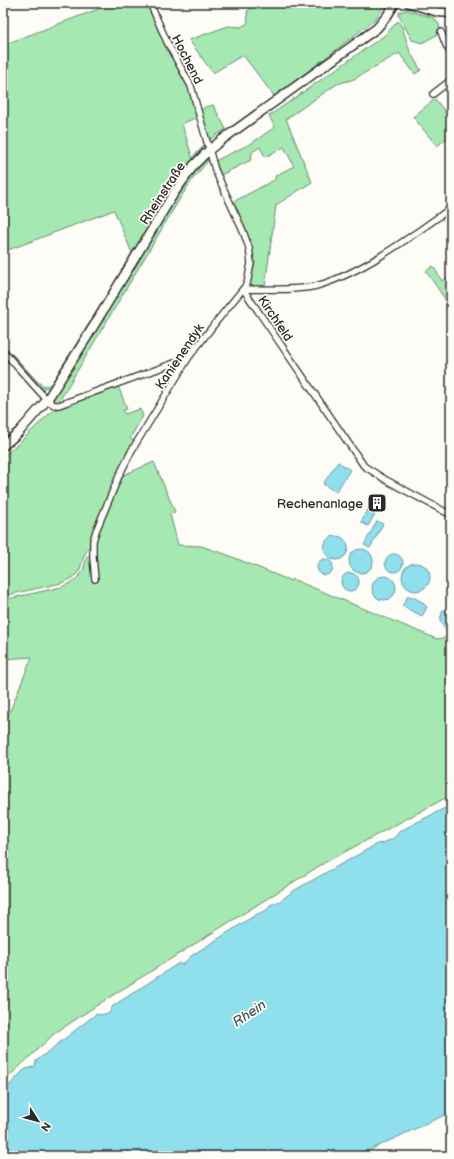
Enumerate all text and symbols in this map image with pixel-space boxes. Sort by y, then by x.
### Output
street label: Hochend [168,32,206,87]
street label: Rheinstraße [137,159,189,228]
street label: Kirchfeld [254,293,296,344]
street label: Kanienendyk [152,320,208,392]
building icon: Rechenanlage [366,492,388,514]
place label: Rechenanlage [277,496,363,512]
water label: Rhein [229,996,269,1031]
north arrow [18,1101,58,1141]
text: N [38,1119,53,1134]

